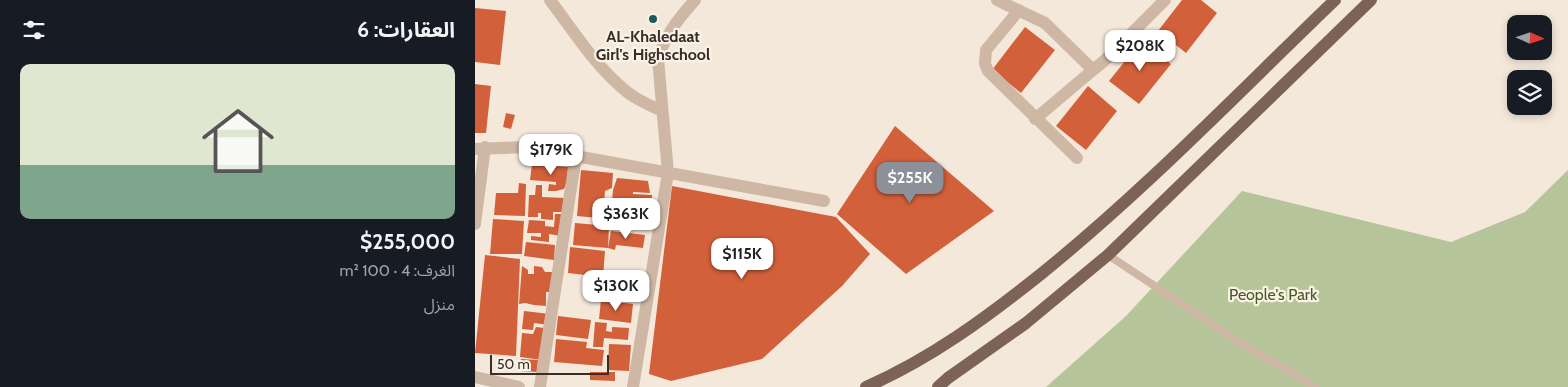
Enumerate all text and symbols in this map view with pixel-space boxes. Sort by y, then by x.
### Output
marker: AL-Khaledaat Girl's Highschool [647,13,659,25]
north arrow [1507,15,1553,60]
map controls [1507,15,1552,115]
icon: filters [20,16,48,44]
text: العقارات: 6 [357,17,455,42]
place label: AL-Khaledaat Girl's Highschool [596,27,710,64]
pin: $208K [1105,30,1175,72]
text: $208K [1116,36,1164,55]
button: layers [1507,70,1552,115]
icon: home [193,96,283,186]
pin: $179K [516,134,586,176]
text: $179K [530,140,572,159]
pin: $255K [875,162,945,204]
text: $255K [888,168,932,187]
pin: $363K [591,198,661,240]
text: $363K [603,204,649,223]
text: $255,000 [360,229,455,254]
pin: $115K [707,238,777,280]
text: $115K [722,244,762,263]
text: الغرف: 4 · 100 m² [339,261,455,280]
pin: $130K [581,270,651,312]
text: $130K [593,276,639,295]
park label: People's Park [1229,285,1318,304]
text: منزل [424,295,455,314]
scale bar [490,352,609,375]
text: 50 m [497,355,530,373]

